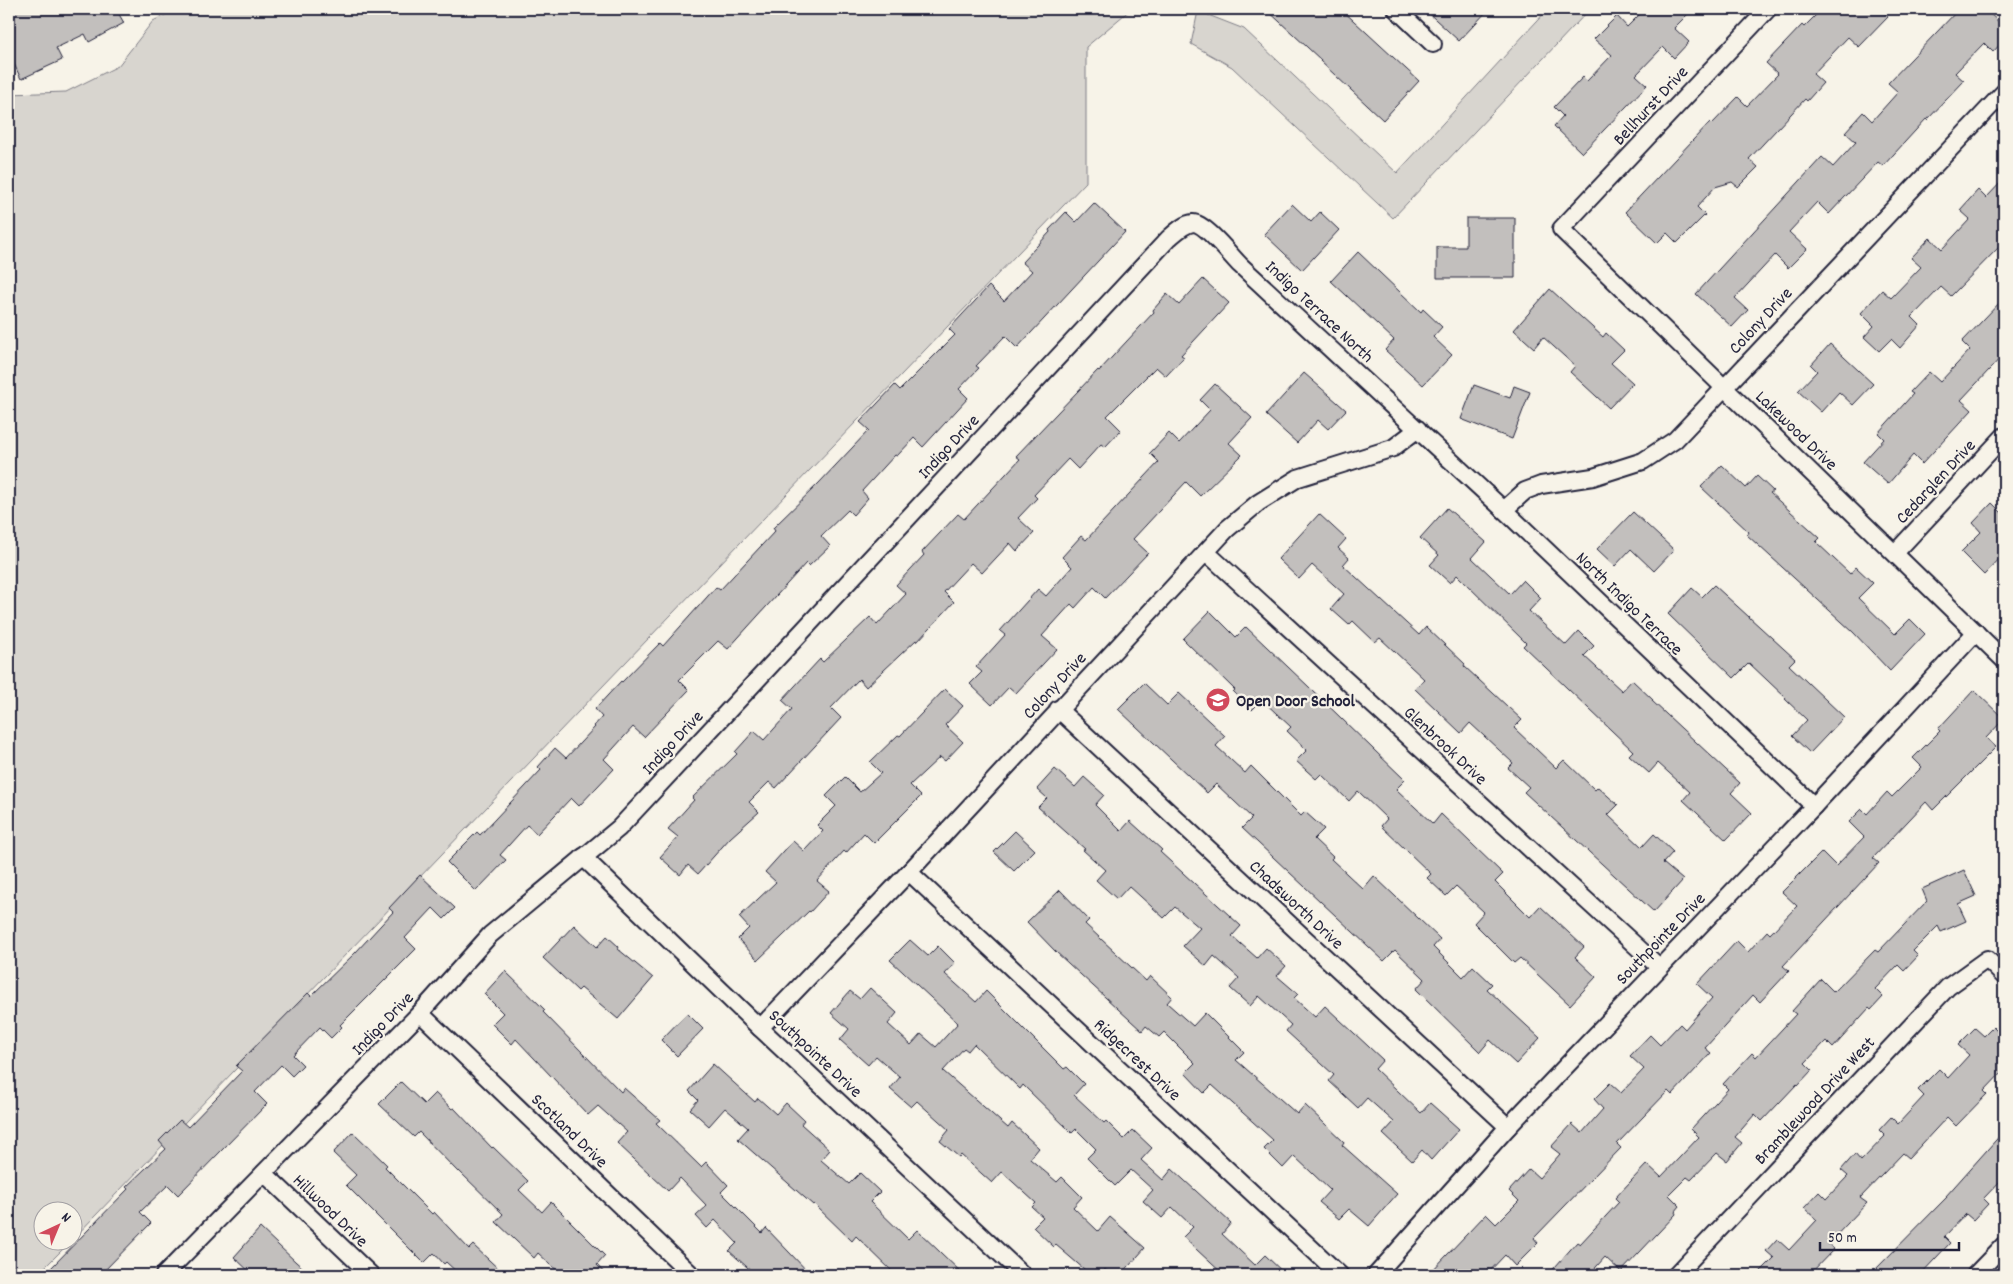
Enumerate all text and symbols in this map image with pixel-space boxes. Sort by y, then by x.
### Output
street label: Bellhurst Drive [1608,61,1695,152]
street label: Indigo Terrace North [1258,256,1378,370]
street label: Colony Drive [1724,283,1800,361]
street label: Lakewood Drive [1748,386,1842,478]
street label: Indigo Drive [913,410,986,486]
street label: Cedarglen Drive [1891,435,1983,531]
street label: North Indigo Terrace [1569,547,1687,663]
street label: Colony Drive [1018,648,1094,726]
school or university icon: Open Door School [1205,687,1231,713]
place label: Open Door School [1236,690,1356,715]
street label: Glenbrook Drive [1397,701,1492,792]
street label: Indigo Drive [637,706,710,782]
street label: Chadsworth Drive [1242,855,1348,956]
street label: Southpointe Drive [1611,888,1712,992]
street label: Indigo Drive [347,987,421,1062]
street label: Southpointe Drive [762,1005,867,1105]
street label: Ridgecrest Drive [1087,1014,1186,1108]
street label: Bramblewood Drive West [1750,1032,1882,1171]
street label: Scotland Drive [524,1089,612,1175]
street label: Hillwood Drive [286,1169,373,1254]
north arrow [32,1202,82,1252]
text: N [56,1208,75,1228]
scale bar [1820,1219,1959,1251]
text: 50 m [1828,1228,1857,1250]

